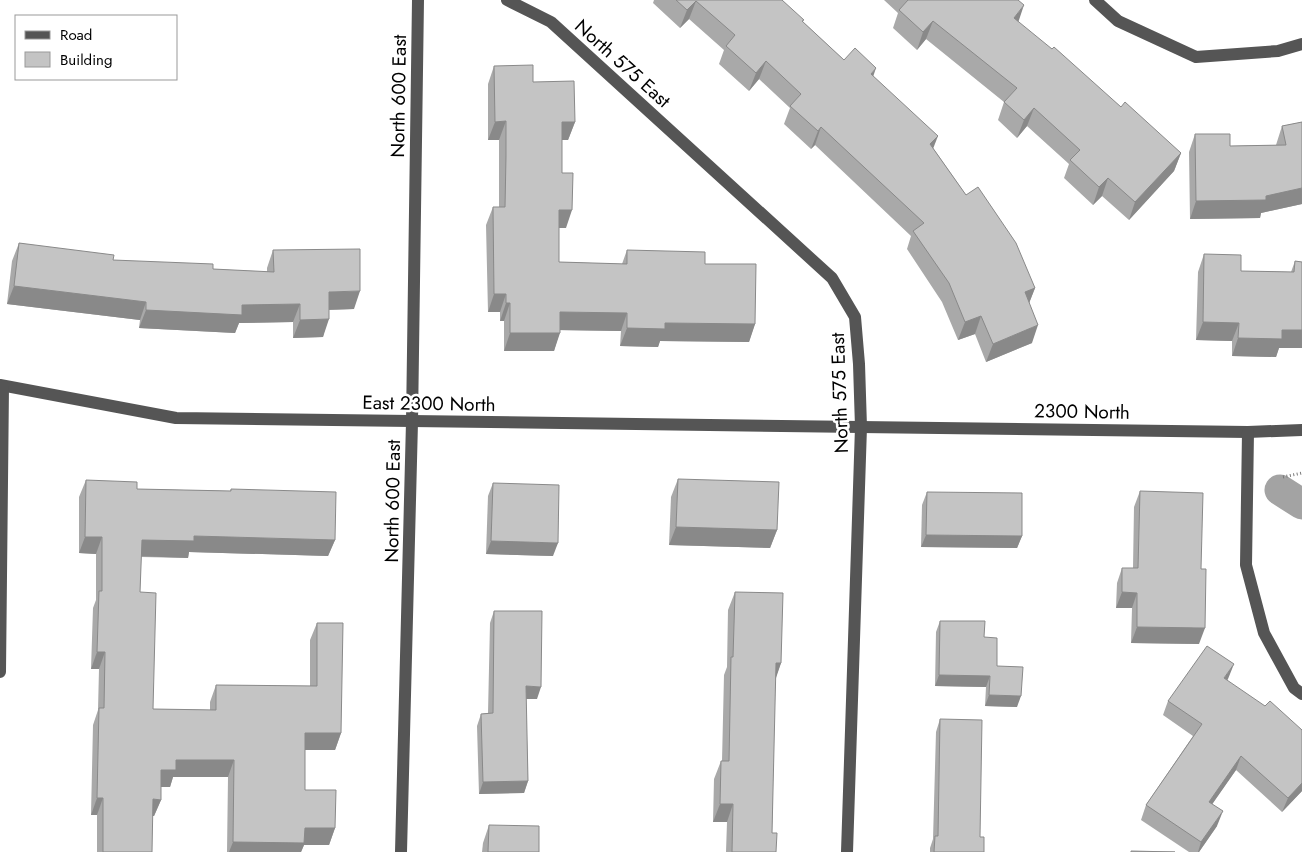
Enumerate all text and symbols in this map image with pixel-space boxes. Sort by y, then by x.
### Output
street label: North 575 East [569,13,677,114]
legend [15,15,178,80]
text: Road [60,24,92,46]
street label: North 600 East [384,34,413,158]
text: Building [60,49,112,71]
street label: North 575 East [824,332,855,454]
street label: East 2300 North [362,389,496,418]
street label: 2300 North [1034,397,1130,426]
street label: North 600 East [378,439,407,563]

